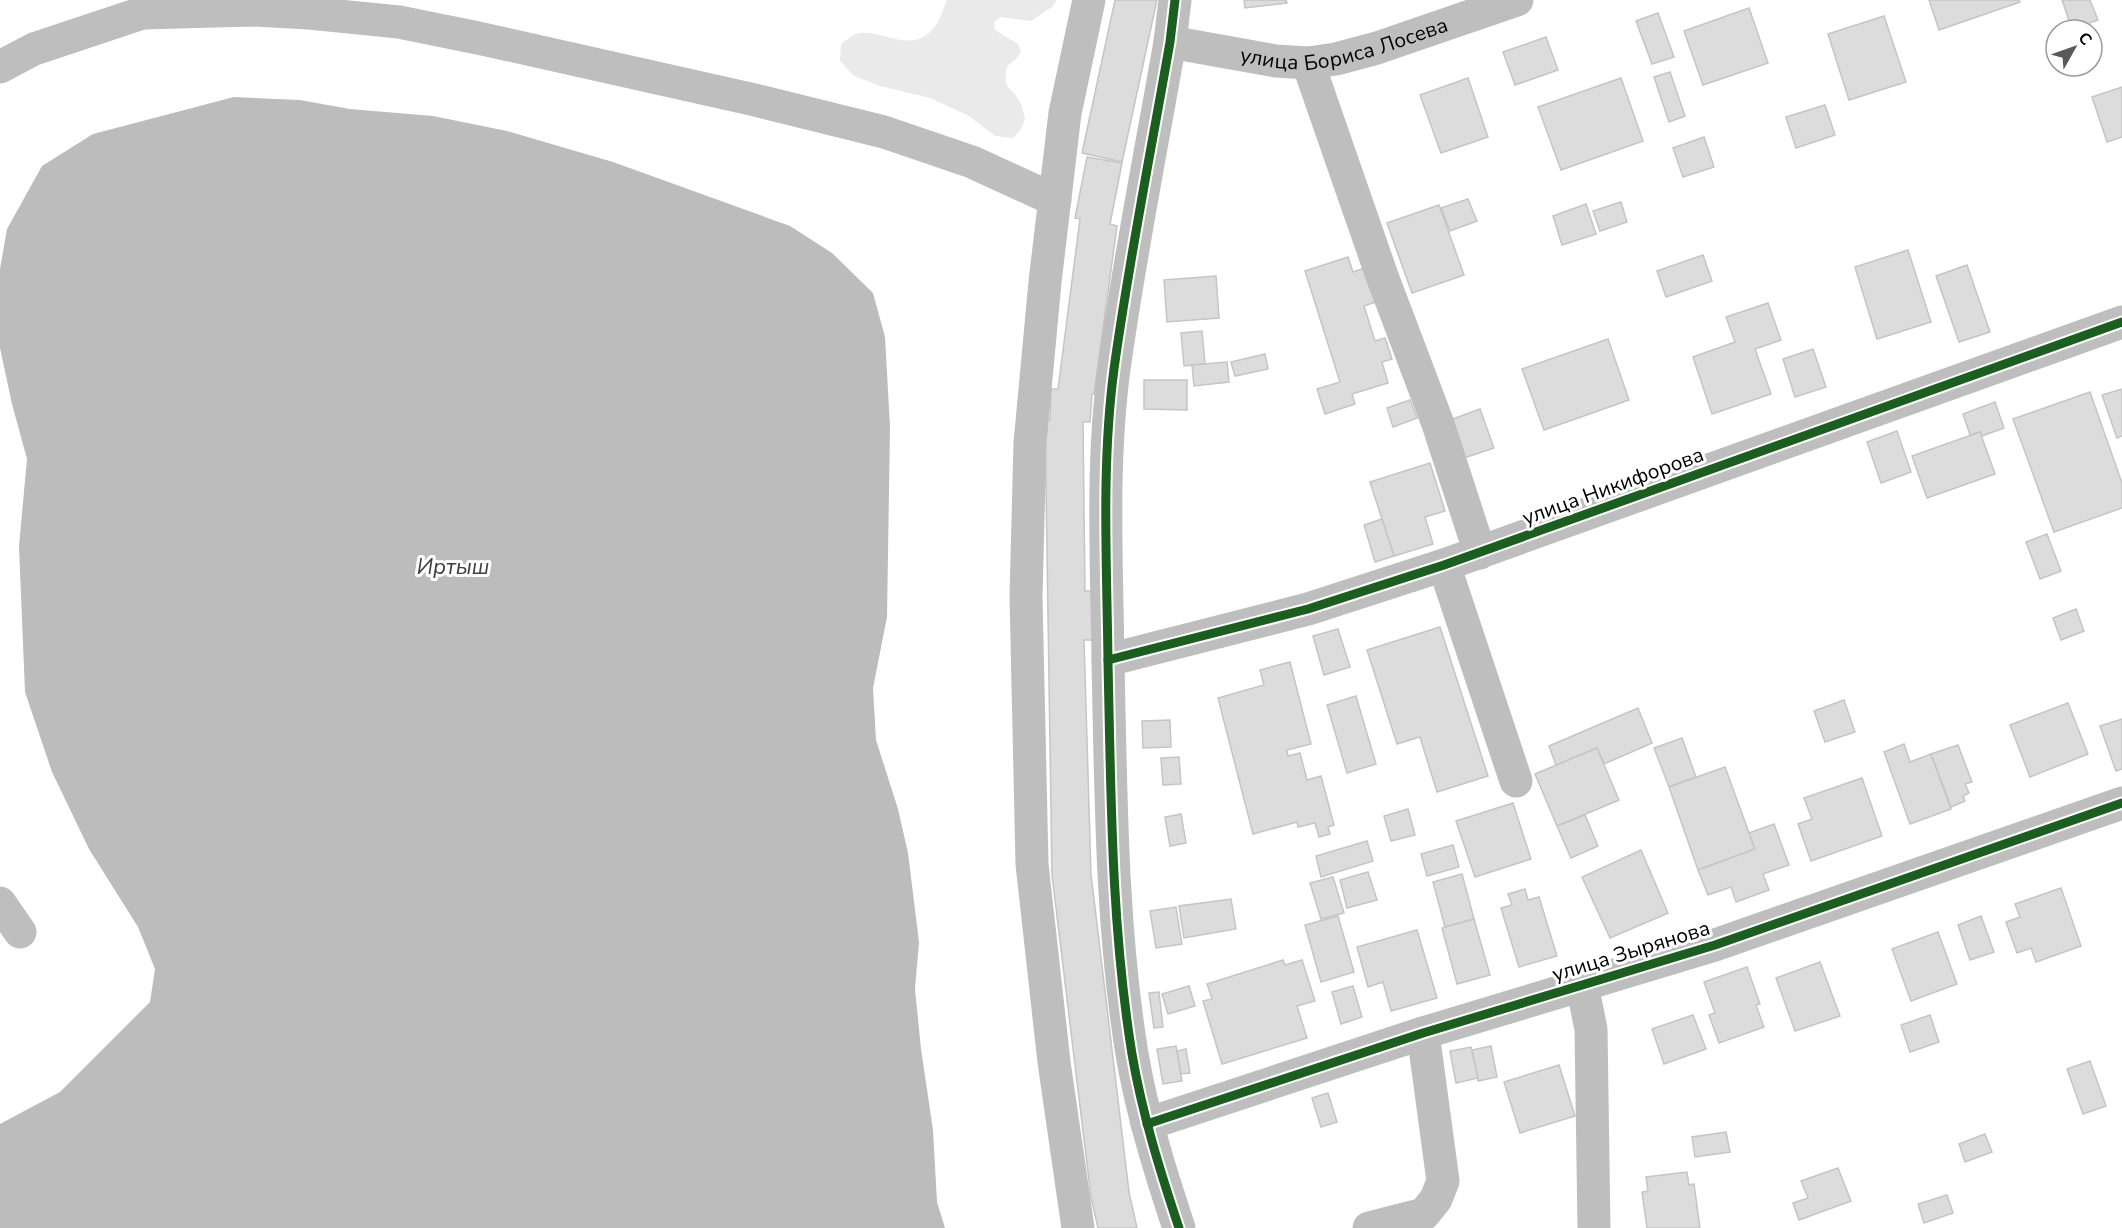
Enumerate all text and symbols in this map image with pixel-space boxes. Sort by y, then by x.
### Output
street label: улица Бориса Лосева [1238,11,1451,77]
north arrow [2044,18,2104,78]
text: С [2073,28,2097,50]
street label: улица Никифорова [1518,440,1708,532]
water label: Иртыш [417,552,489,582]
street label: улица Зырянова [1549,914,1713,988]

